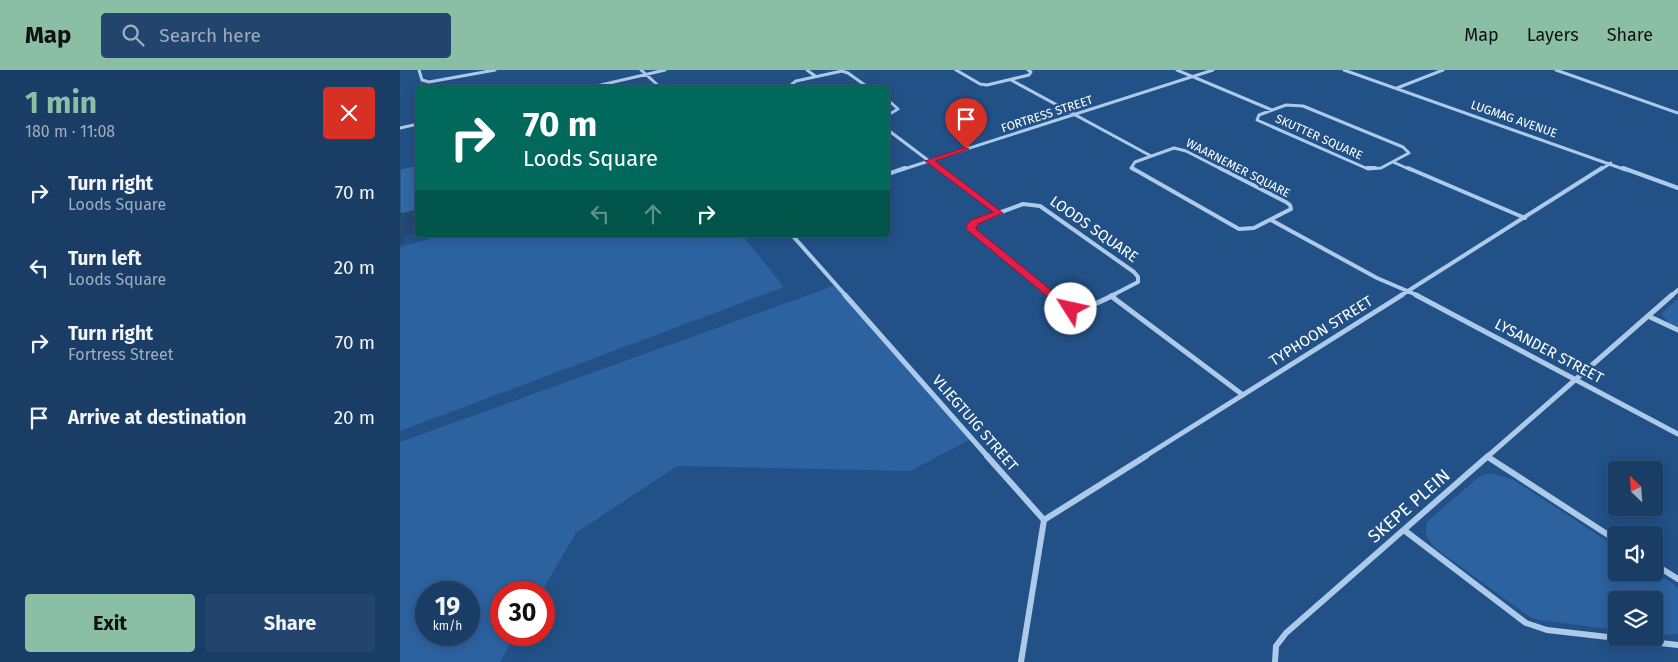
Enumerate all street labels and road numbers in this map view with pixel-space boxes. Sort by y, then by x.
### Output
street label: FORTRESS STREET [999,92,1095,135]
street label: LUGMAG AVENUE [1469,98,1559,140]
street label: SKUTTER SQUARE [1273,111,1365,163]
street label: WAARNEMER SQUARE [1184,136,1292,200]
street label: LOODS SQUARE [1046,192,1142,266]
street label: TYPHOON STREET [1266,292,1376,370]
street label: LYSANDER STREET [1492,315,1607,387]
street label: VLIEGTUIG STREET [928,371,1022,475]
street label: SKEPE PLEIN [1363,464,1455,548]

